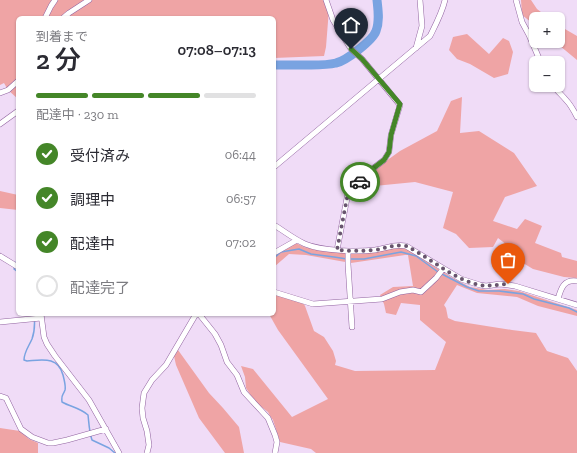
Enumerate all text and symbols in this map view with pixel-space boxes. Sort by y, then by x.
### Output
pin [334,8,368,49]
map controls [529,12,565,92]
button: + [529,12,565,48]
icon: home [340,14,362,36]
text: 到着まで [36,29,88,44]
text: 07:08–07:13 [178,41,256,59]
text: 2 分 [36,44,81,76]
button: − [529,56,565,92]
text: 配達中 · 230 m [36,107,118,122]
icon: check [36,143,58,165]
text: 受付済み [70,147,130,165]
text: 06:44 [225,147,256,162]
courier [340,162,380,202]
icon: car [349,171,371,193]
icon: check [36,187,58,209]
text: 調理中 [70,191,115,209]
text: 06:57 [226,191,256,206]
icon: check [36,231,58,253]
text: 配達中 [70,235,115,253]
text: 07:02 [225,235,256,250]
pin [491,243,525,284]
icon: bag [497,249,519,271]
text: 配達完了 [70,279,130,297]

